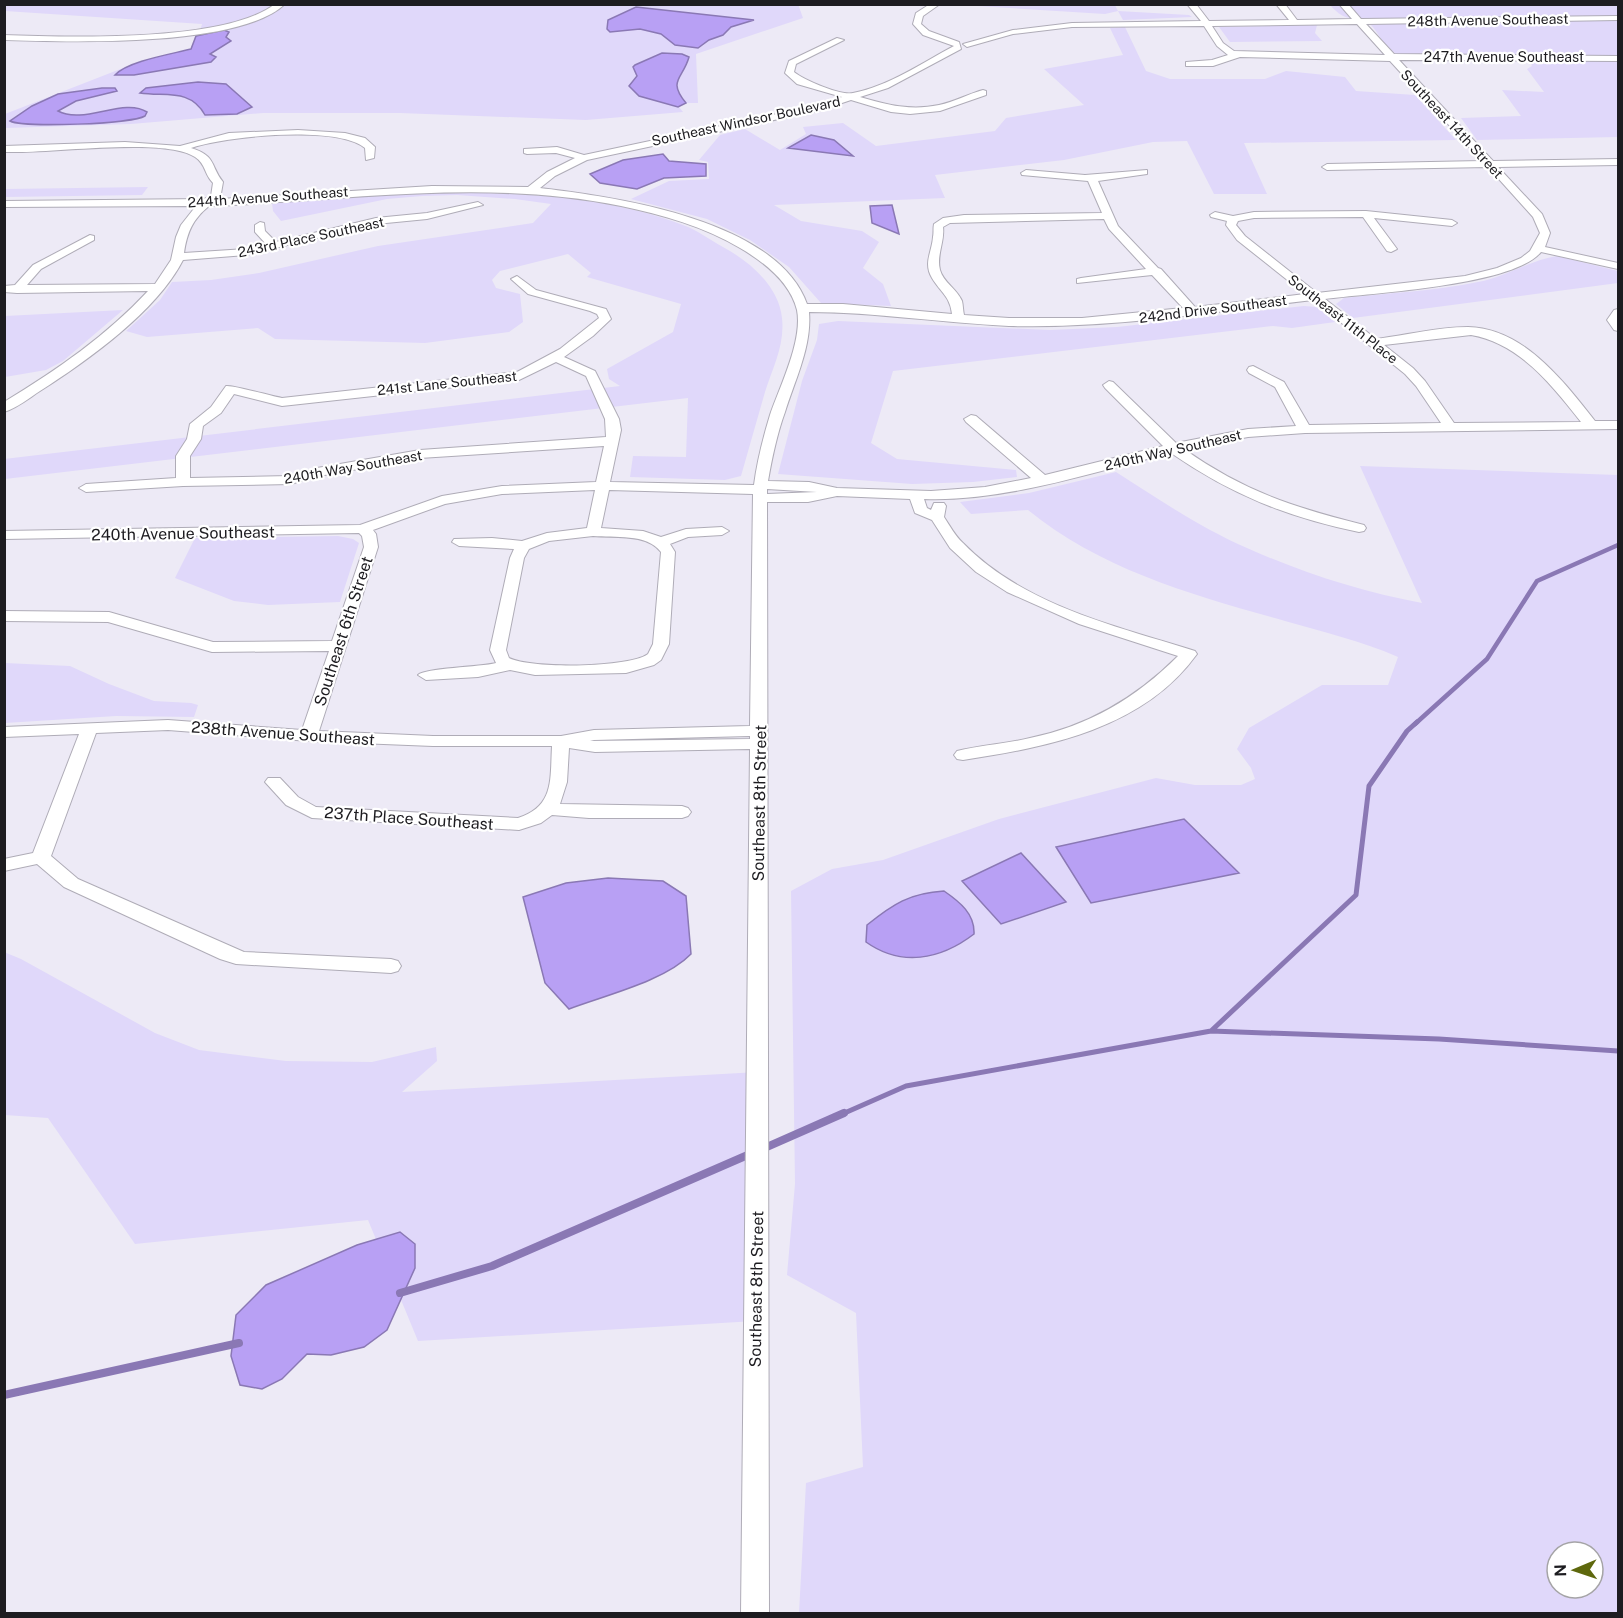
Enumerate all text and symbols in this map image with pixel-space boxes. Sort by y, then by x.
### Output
street label: 248th Avenue Southeast [1407,11,1569,29]
street label: 247th Avenue Southeast [1424,49,1584,65]
street label: Southeast 14th Street [1398,66,1506,182]
street label: Southeast Windsor Boulevard [650,93,842,149]
street label: 244th Avenue Southeast [187,183,349,211]
street label: 243rd Place Southeast [236,214,386,260]
street label: Southeast 11th Place [1285,271,1401,367]
street label: 242nd Drive Southeast [1138,292,1288,326]
street label: 241st Lane Southeast [376,368,518,398]
street label: 240th Way Southeast [1103,426,1243,474]
street label: 240th Way Southeast [283,447,423,487]
street label: 240th Avenue Southeast [91,522,275,545]
street label: Southeast 6th Street [310,554,377,708]
street label: 238th Avenue Southeast [190,718,376,749]
street label: Southeast 8th Street [749,725,770,881]
street label: 237th Place Southeast [324,803,494,834]
street label: Southeast 8th Street [746,1211,767,1367]
north arrow [1545,1540,1605,1600]
text: N [1551,1564,1570,1577]

